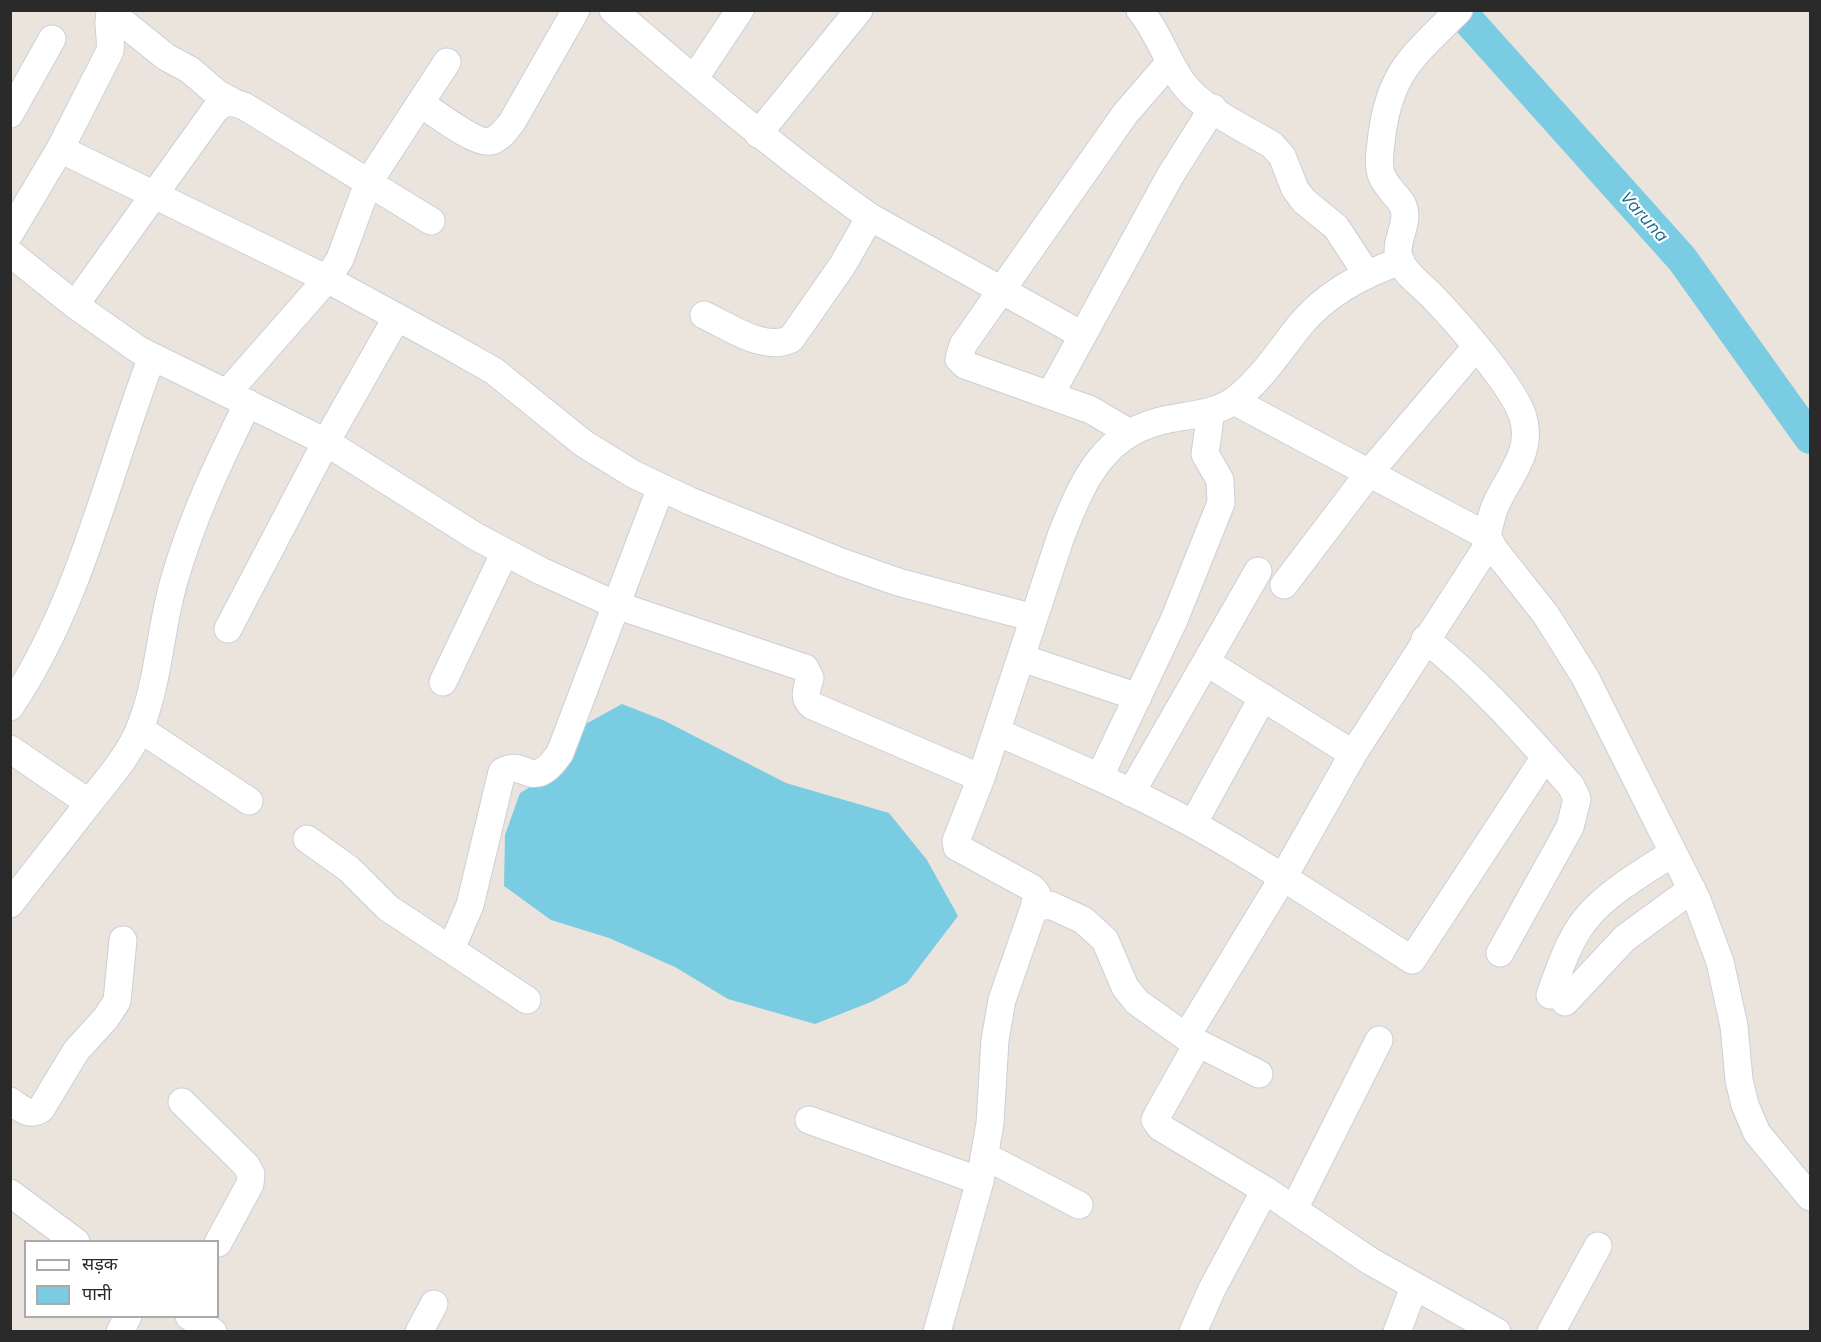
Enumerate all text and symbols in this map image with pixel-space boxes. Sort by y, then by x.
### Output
water label: Varuna [1615,187,1673,247]
legend [24,1240,219,1318]
text: सड़क [82,1253,118,1274]
text: पानी [82,1283,112,1304]

